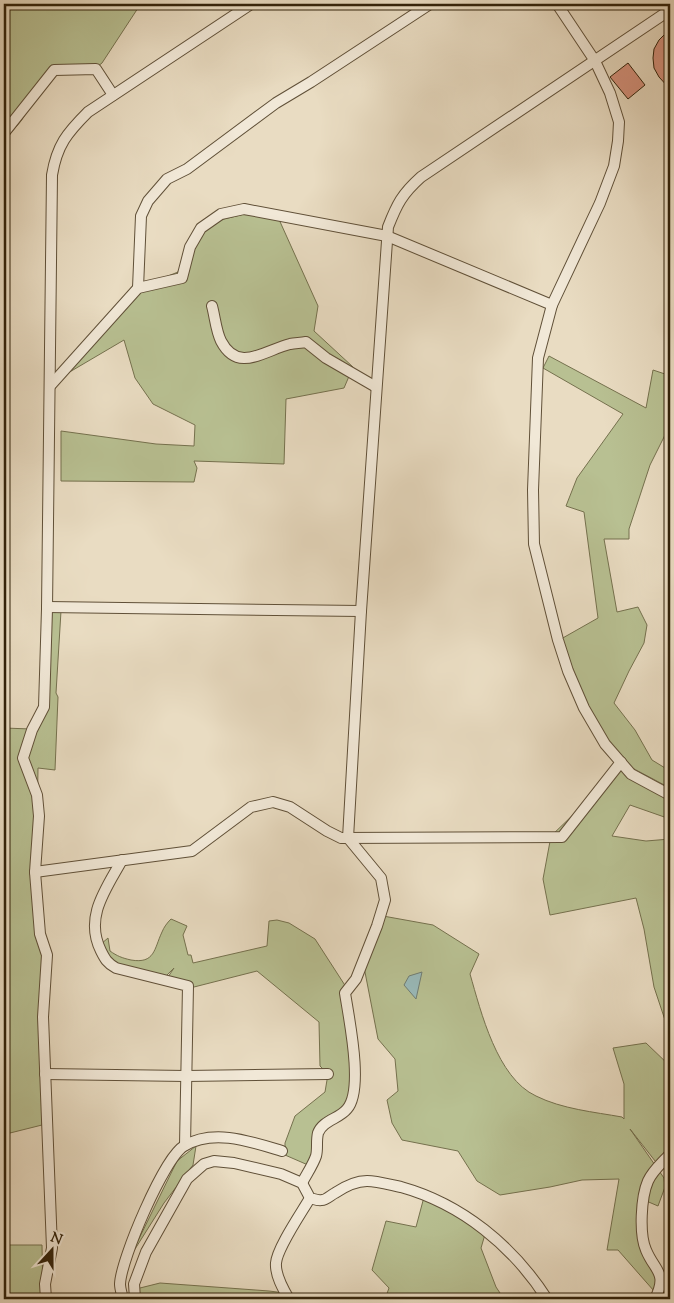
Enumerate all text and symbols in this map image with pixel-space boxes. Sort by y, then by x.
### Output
north arrow [28,1226,78,1276]
text: N [47,1228,65,1251]

